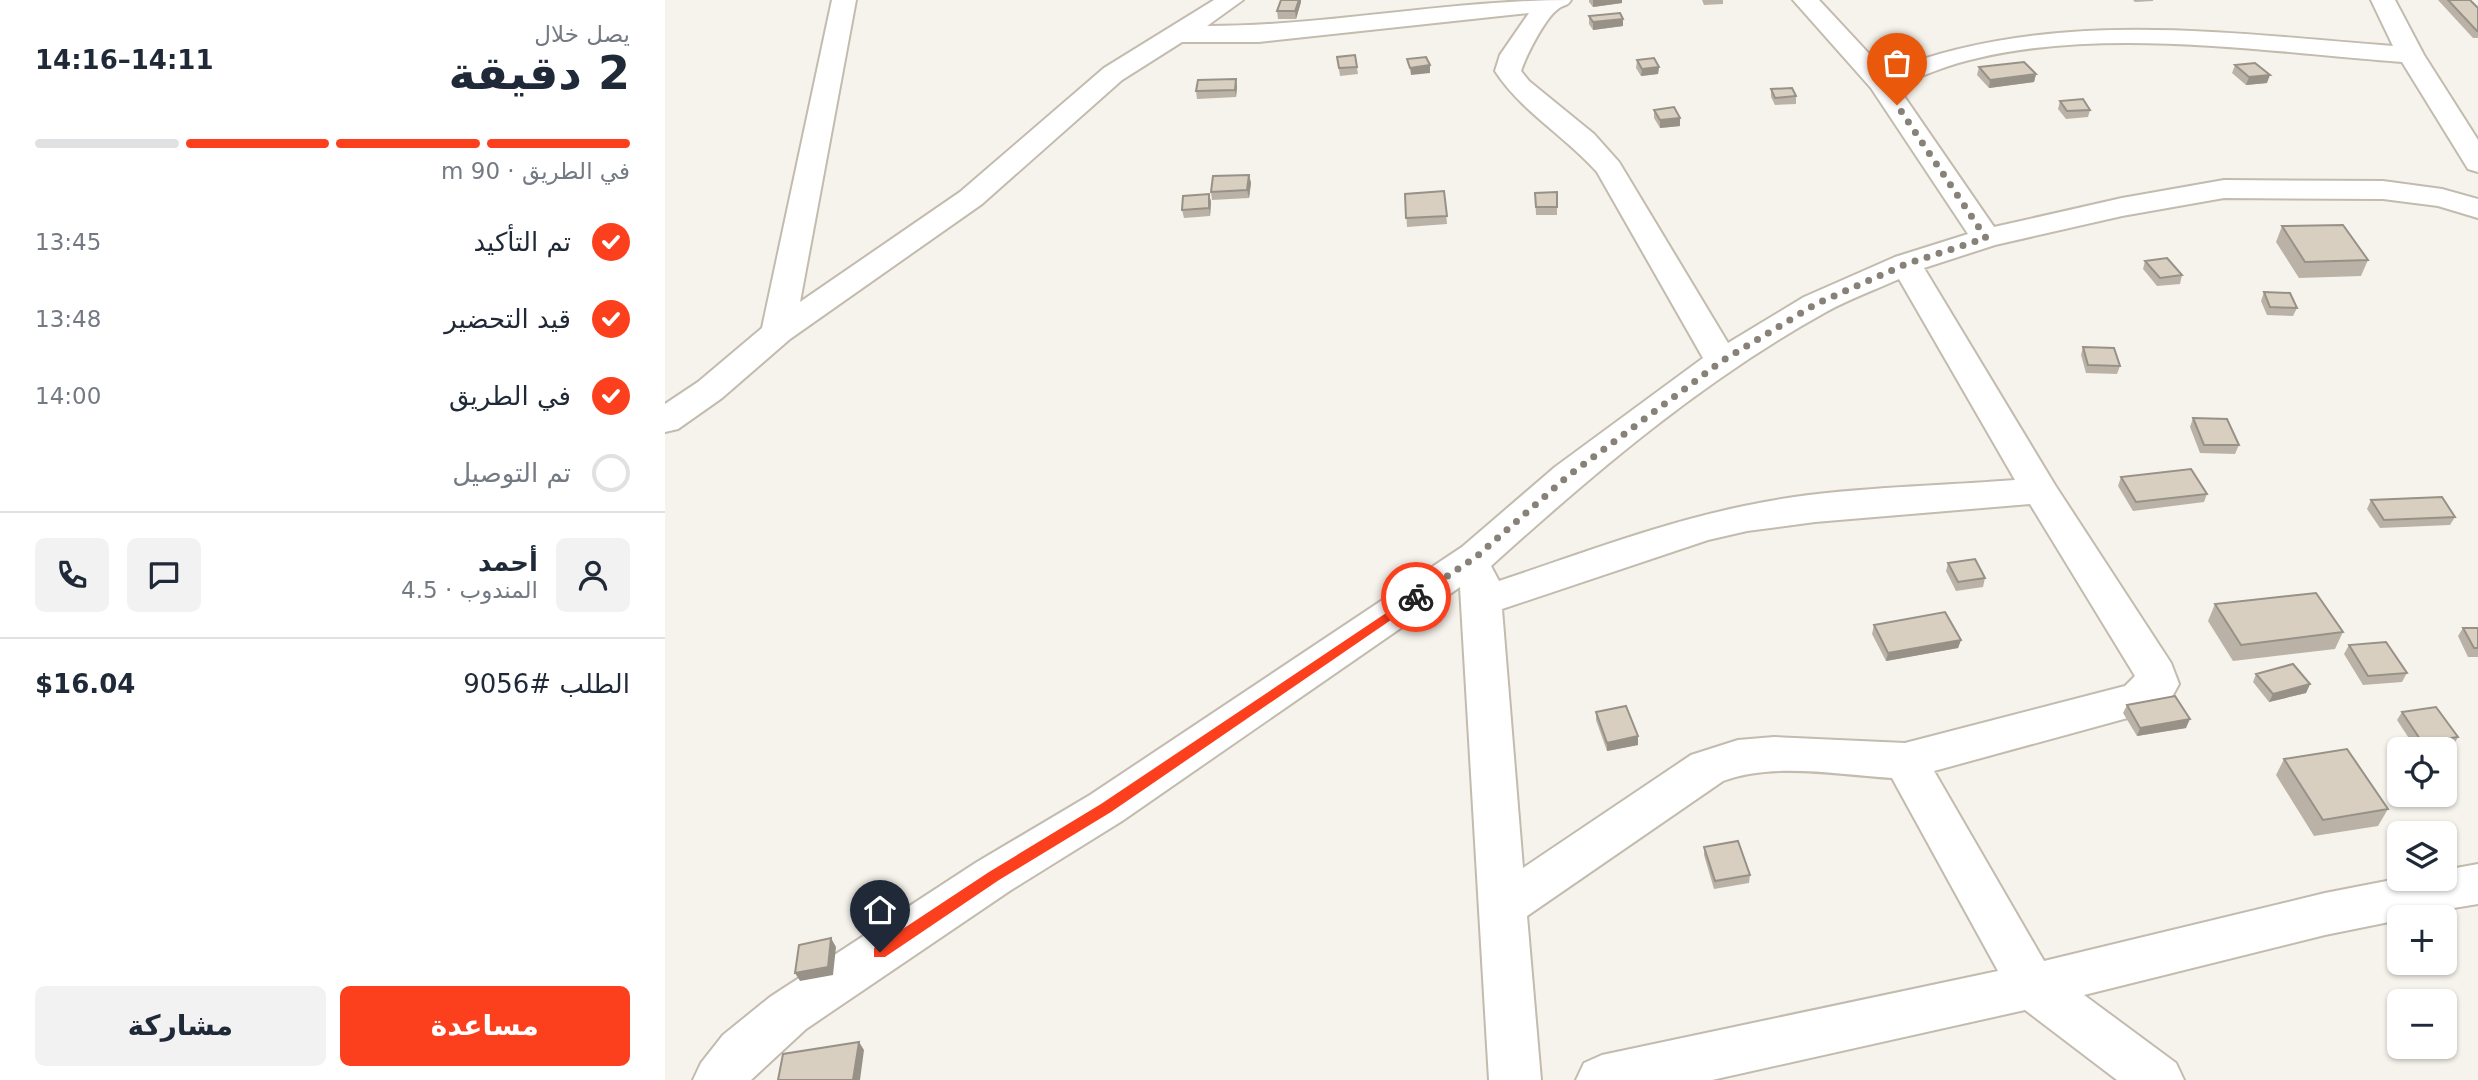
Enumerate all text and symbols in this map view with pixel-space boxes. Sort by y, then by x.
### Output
text: يصل خلال [534,21,630,47]
pin [1867,33,1927,105]
icon: bag [1878,44,1916,82]
text: 14:11–14:16 [35,45,214,75]
text: 2 دقيقة [448,46,630,100]
text: في الطريق · 90 m [441,158,630,184]
icon: check [592,223,630,261]
text: تم التأكيد [473,227,571,257]
text: 13:45 [35,229,101,255]
icon: check [592,300,630,338]
text: قيد التحضير [444,304,571,334]
text: 13:48 [35,306,101,332]
icon: check [592,377,630,415]
text: في الطريق [449,381,571,411]
text: 14:00 [35,383,101,409]
text: تم التوصيل [452,458,571,488]
button: phone [35,538,109,612]
button: chat [127,538,201,612]
button: person [556,538,630,612]
text: أحمد [478,547,538,577]
courier [1381,562,1451,632]
text: المندوب · 4.5 [401,577,538,603]
icon: bike [1397,578,1435,616]
text: $16.04 [35,669,135,699]
text: الطلب #9056 [463,669,630,699]
map controls [2387,737,2457,1059]
button: locate [2387,737,2457,807]
button: layers [2387,821,2457,891]
pin [850,880,910,952]
icon: home [861,891,899,929]
button: + [2387,905,2457,975]
button: مشاركة [35,986,326,1066]
button: مساعدة [340,986,630,1066]
button: − [2387,989,2457,1059]

